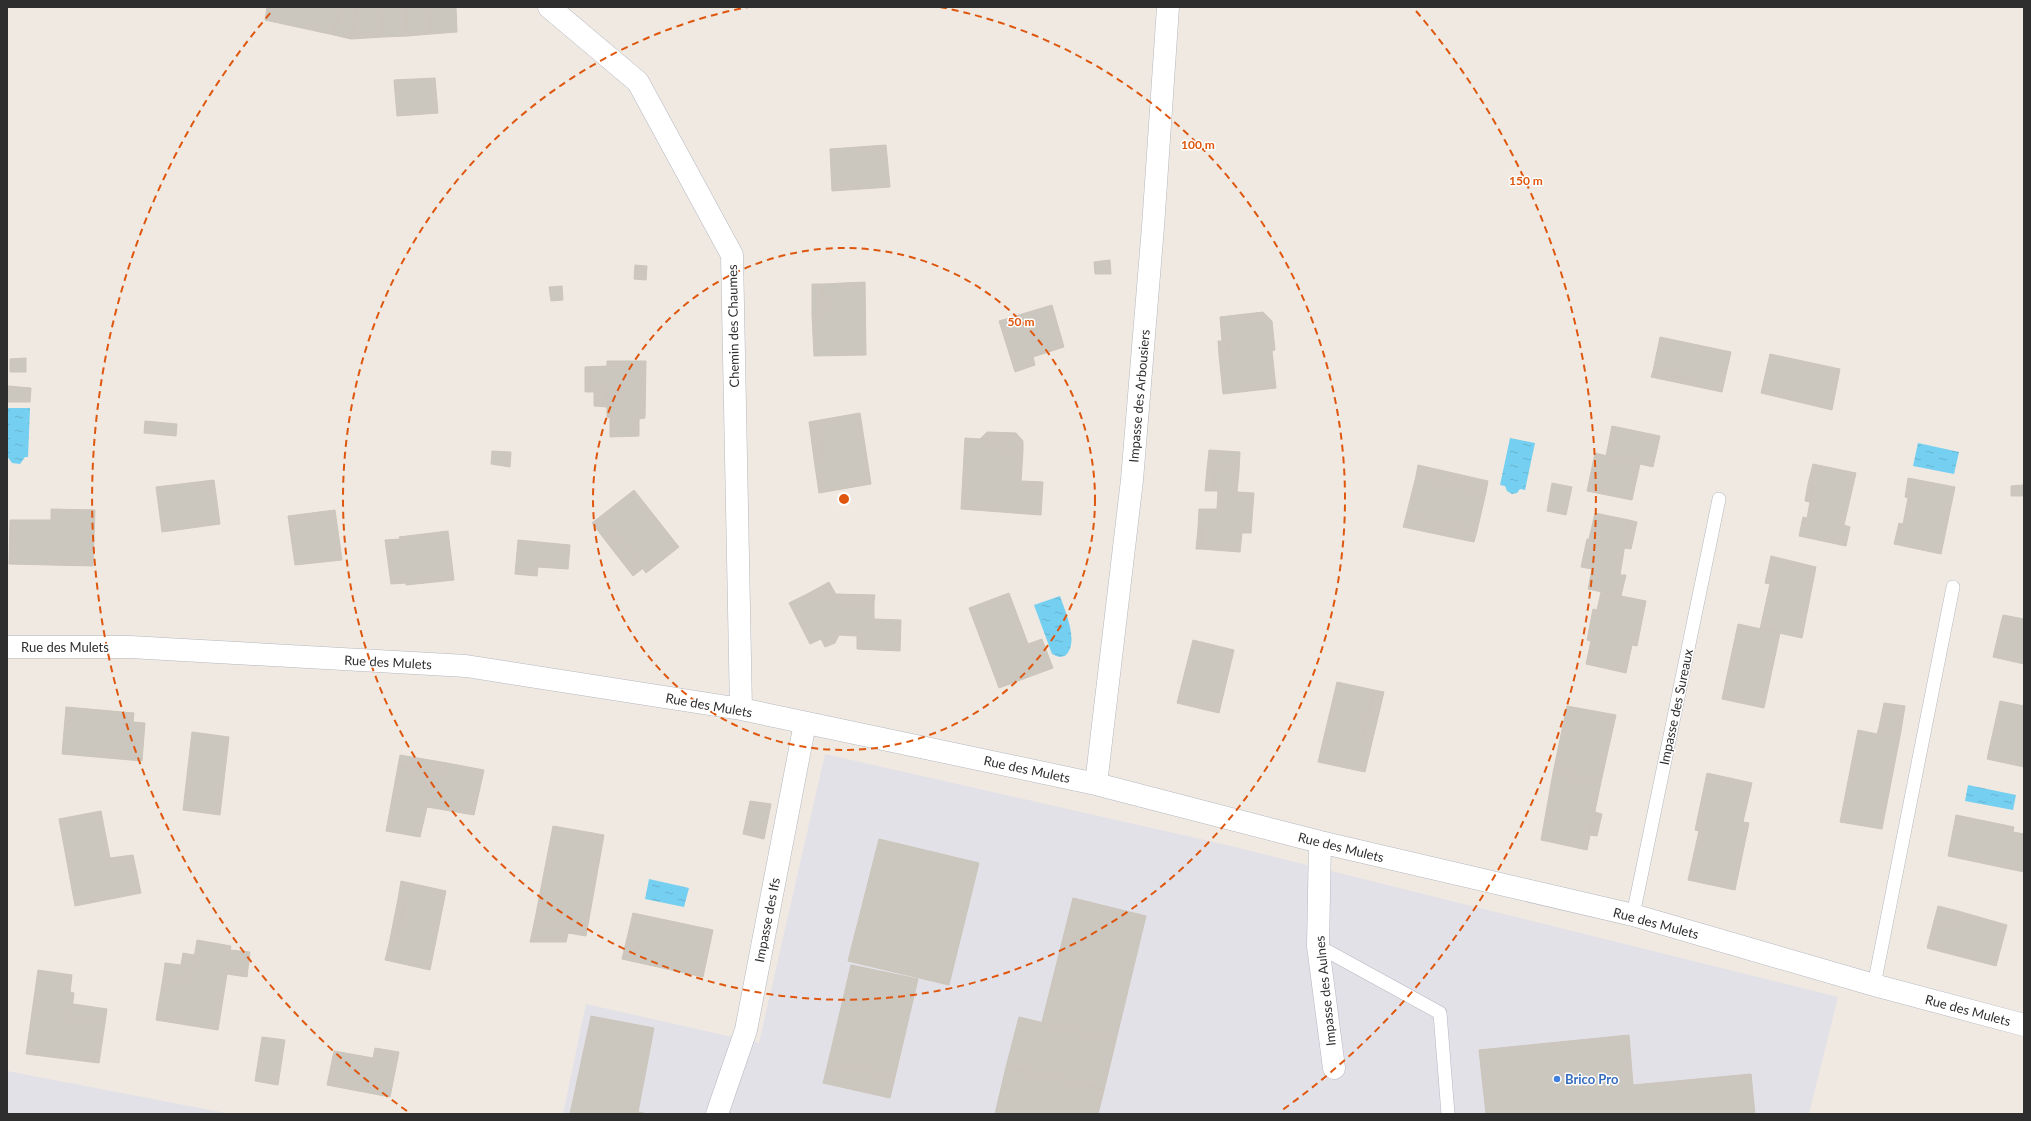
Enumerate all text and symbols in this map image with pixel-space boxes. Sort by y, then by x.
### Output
text: 100 m [1181,137,1215,152]
text: 150 m [1509,173,1543,188]
street label: Chemin des Chaumes [724,264,742,388]
text: 50 m [1008,314,1034,329]
street label: Impasse des Arbousiers [1125,328,1153,463]
centre of rings [837,492,851,506]
street label: Rue des Mulets [21,639,109,655]
street label: Impasse des Sureaux [1656,647,1696,766]
street label: Rue des Mulets [344,652,433,672]
street label: Rue des Mulets [664,689,754,721]
street label: Rue des Mulets [982,752,1072,786]
street label: Rue des Mulets [1296,829,1386,865]
street label: Impasse des Ifs [751,876,783,964]
street label: Rue des Mulets [1612,904,1701,942]
street label: Impasse des Aulnes [1311,935,1339,1047]
street label: Rue des Mulets [1924,991,2013,1029]
place label: Brico Pro [1565,1071,1619,1087]
marker: Brico Pro [1552,1074,1562,1084]

